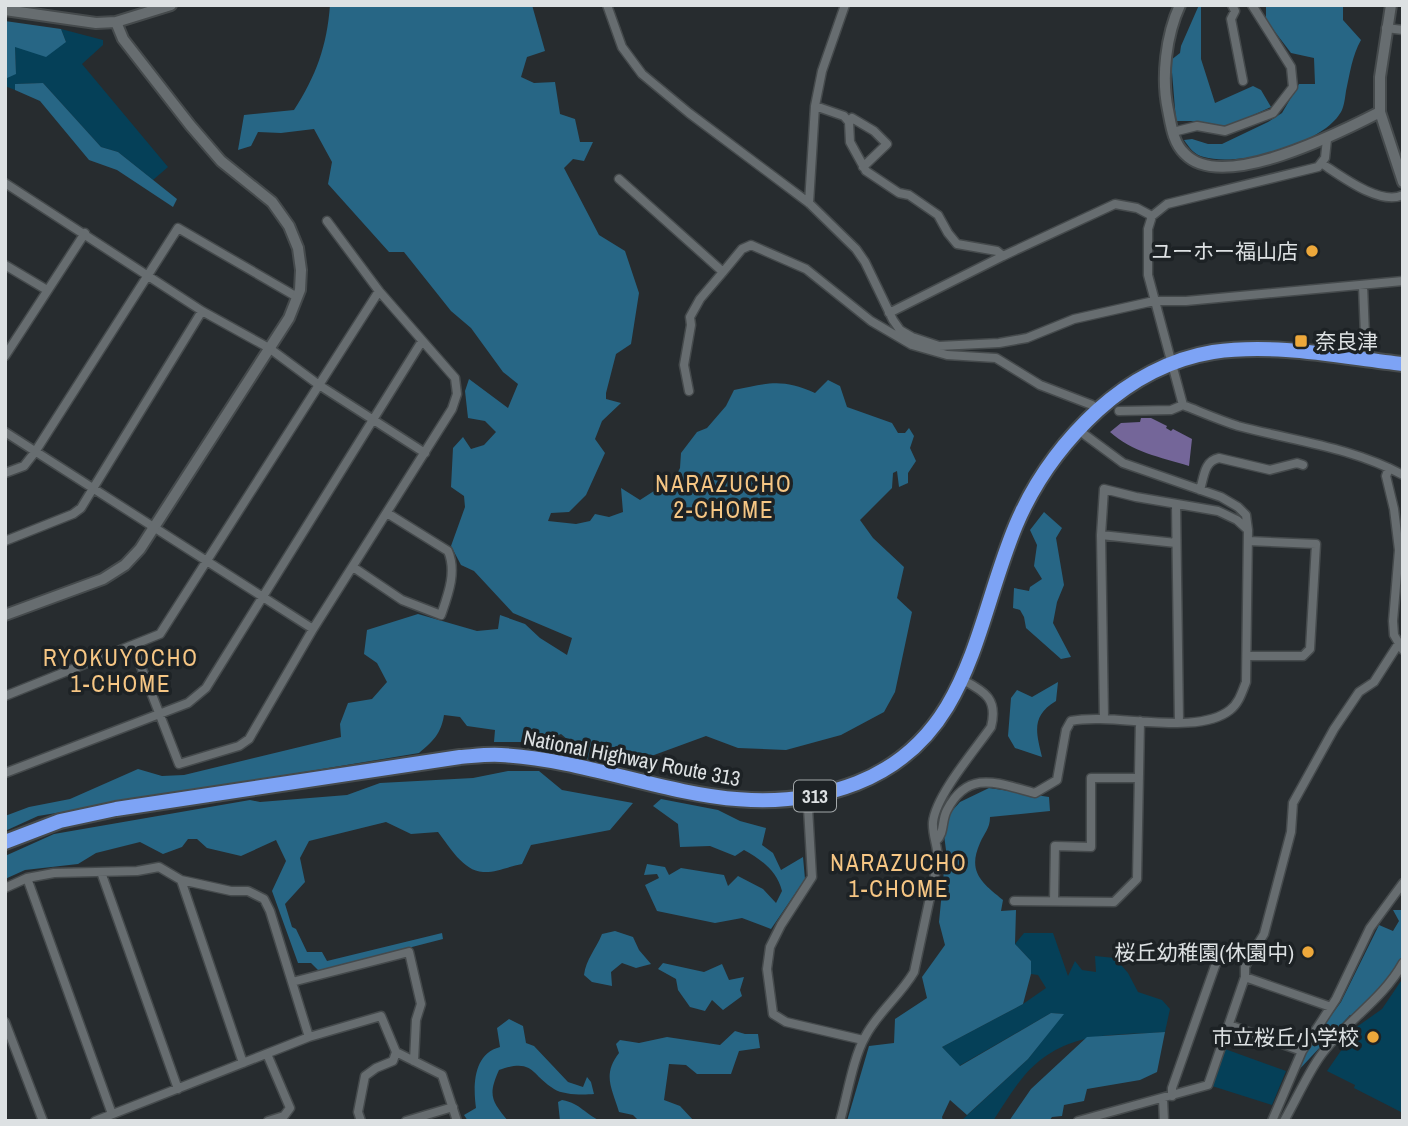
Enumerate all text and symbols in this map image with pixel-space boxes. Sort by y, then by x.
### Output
place label: ユーホー福山店 [1151,237,1298,266]
marker: ユーホー福山店 [1304,243,1320,259]
place label: 奈良津 [1315,327,1378,356]
marker: 奈良津 [1293,333,1309,349]
district label: NARAZUCHO 2-CHOME [655,468,793,525]
district label: RYOKUYOCHO 1-CHOME [43,642,199,699]
street label: National Highway Route 313 [521,723,743,793]
road number: 313 [794,780,836,811]
district label: NARAZUCHO 1-CHOME [830,847,968,904]
place label: 桜丘幼稚園(休園中) [1115,938,1294,967]
marker: 桜丘幼稚園(休園中) [1300,944,1316,960]
place label: 市立桜丘小学校 [1212,1023,1359,1052]
marker: 市立桜丘小学校 [1365,1029,1381,1045]

